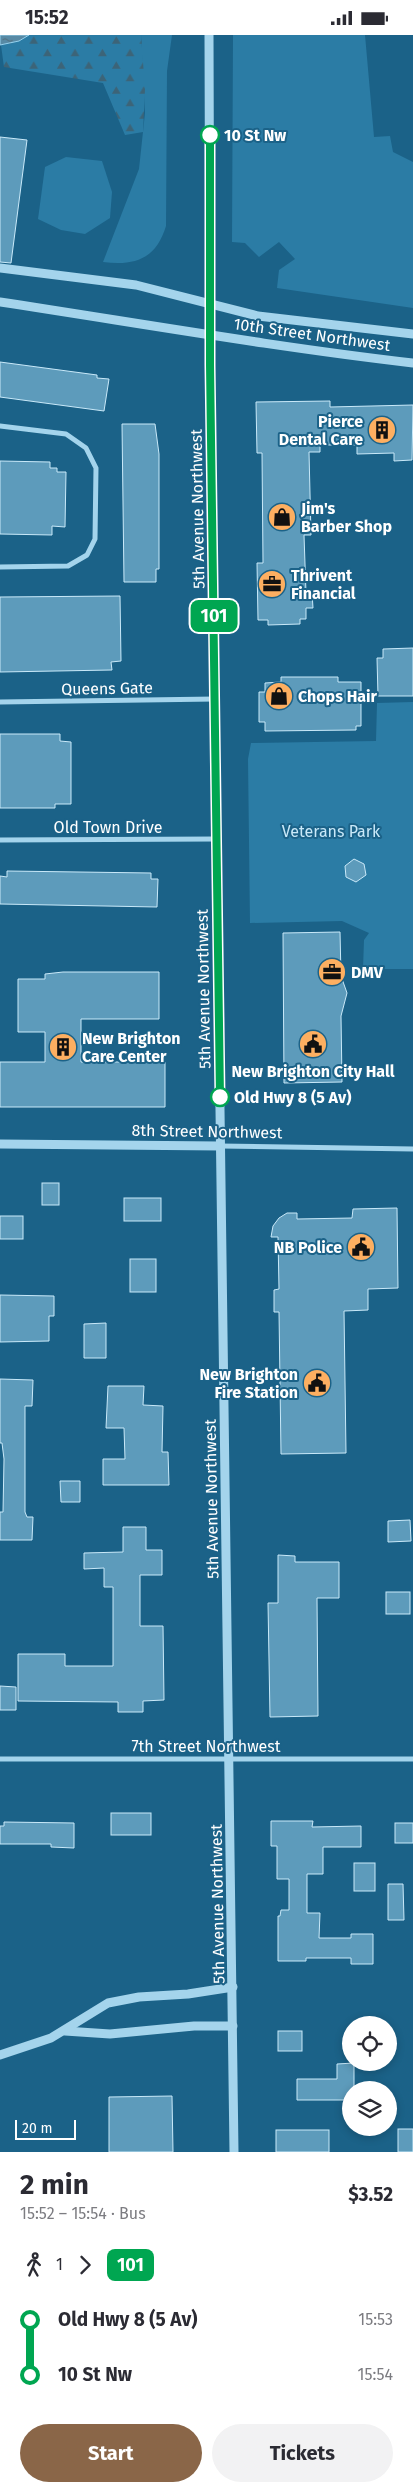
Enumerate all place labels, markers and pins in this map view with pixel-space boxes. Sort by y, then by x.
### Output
marker: 10 St Nw [200,125,220,145]
place label: 10 St Nw [224,126,286,145]
place label: Pierce Dental Care [279,412,363,449]
building icon: Pierce Dental Care [367,415,397,445]
place label: Jim's Barber Shop [300,499,392,536]
shop icon: Jim's Barber Shop [267,502,297,532]
place label: Thrivent Financial [291,566,356,603]
office icon: Thrivent Financial [257,569,287,599]
shop icon: Chops Hair [264,681,294,711]
place label: Chops Hair [298,687,378,706]
office icon: DMV [317,957,347,987]
place label: DMV [351,963,384,982]
place label: New Brighton Care Center [82,1029,181,1066]
public building icon: New Brighton City Hall [298,1029,328,1059]
building icon: New Brighton Care Center [48,1032,78,1062]
place label: New Brighton City Hall [232,1062,395,1081]
marker: Old Hwy 8 (5 Av) [210,1087,230,1107]
place label: Old Hwy 8 (5 Av) [234,1088,351,1107]
public building icon: NB Police [346,1232,376,1262]
place label: NB Police [274,1238,342,1257]
place label: New Brighton Fire Station [199,1365,298,1402]
public building icon: New Brighton Fire Station [302,1368,332,1398]

